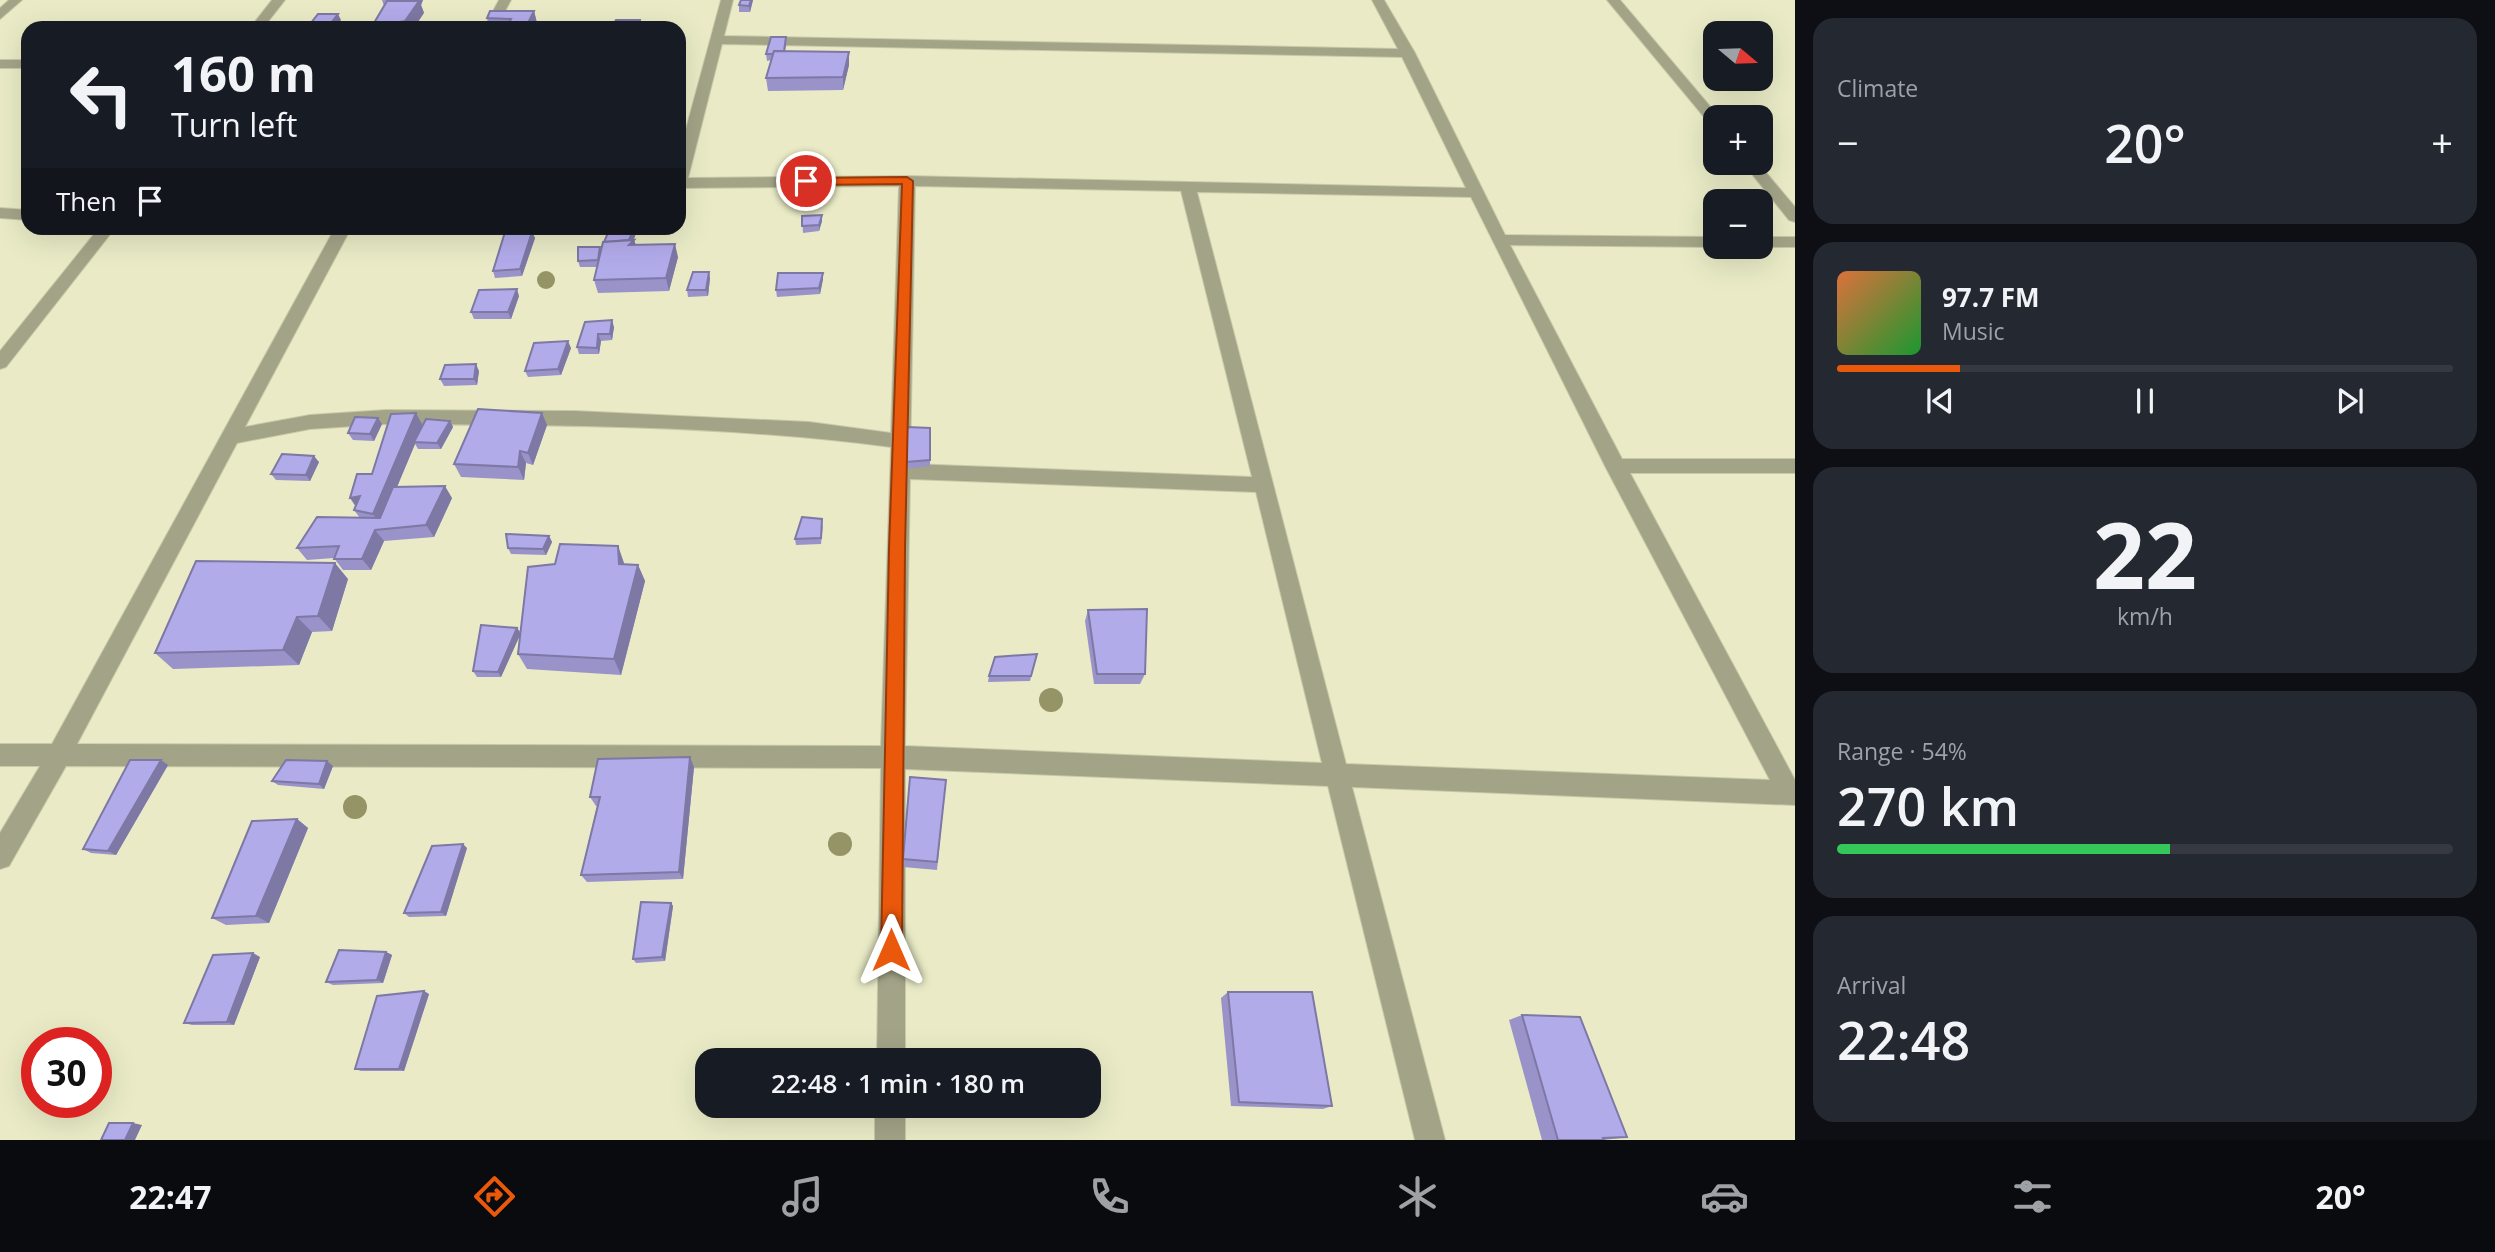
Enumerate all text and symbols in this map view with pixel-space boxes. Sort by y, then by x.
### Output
north arrow [1703,21,1773,91]
map controls [1703,21,1773,259]
text: 160 m [171,40,316,106]
icon: left [56,49,147,140]
text: Climate [1837,72,1918,104]
text: Turn left [171,103,297,146]
button: + [1703,105,1773,175]
text: 20° [2104,107,2186,178]
text: − [1837,116,1859,168]
text: + [2431,116,2453,168]
pin [776,151,836,211]
icon: arrive [787,162,825,200]
icon: arrive [131,182,169,220]
text: Then [56,183,117,219]
button: − [1703,189,1773,259]
text: 97.7 FM [1942,279,2040,315]
text: Music [1942,315,2005,347]
icon: previous [1921,382,1959,420]
icon: pause [2126,382,2164,420]
icon: next [2331,382,2369,420]
text: 22 [2093,492,2197,616]
text: km/h [2117,600,2173,632]
text: Range · 54% [1837,735,1967,767]
text: 270 km [1837,770,2019,841]
position arrow [854,913,928,987]
text: Arrival [1837,969,1906,1001]
text: 22:48 [1837,1004,1970,1075]
speed limit sign: 30 [21,1027,112,1118]
text: 22:48 · 1 min · 180 m [771,1065,1025,1101]
icon: directions [470,1172,519,1221]
icon: music [778,1172,827,1221]
icon: phone [1085,1172,1134,1221]
icon: climate [1393,1172,1442,1221]
icon: car [1700,1172,1749,1221]
icon: filters [2008,1172,2057,1221]
text: 22:47 [129,1175,212,1218]
text: 20° [2315,1175,2366,1218]

